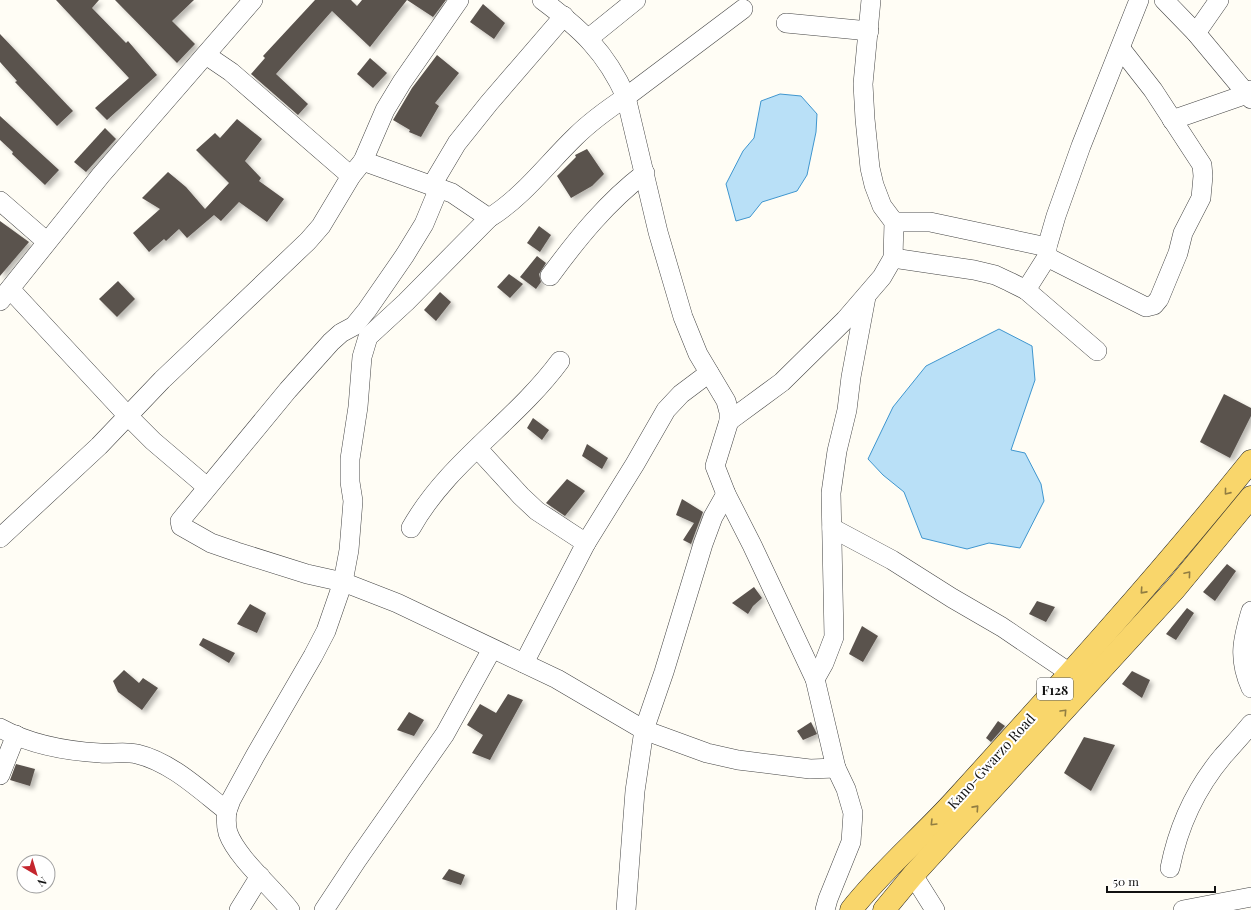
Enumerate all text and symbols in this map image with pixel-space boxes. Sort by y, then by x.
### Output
one-way arrow [1224,487,1231,494]
one-way arrow [1183,571,1190,578]
one-way arrow [1141,587,1148,594]
road number: F128 [1037,678,1073,700]
street label: Kano-Gwarzo Road [943,709,1039,813]
one-way arrow [1059,709,1066,717]
one-way arrow [971,805,978,813]
one-way arrow [931,818,938,826]
north arrow [16,854,56,894]
scale bar [1107,868,1215,894]
text: 50 m [1113,873,1139,889]
text: N [35,874,50,891]

